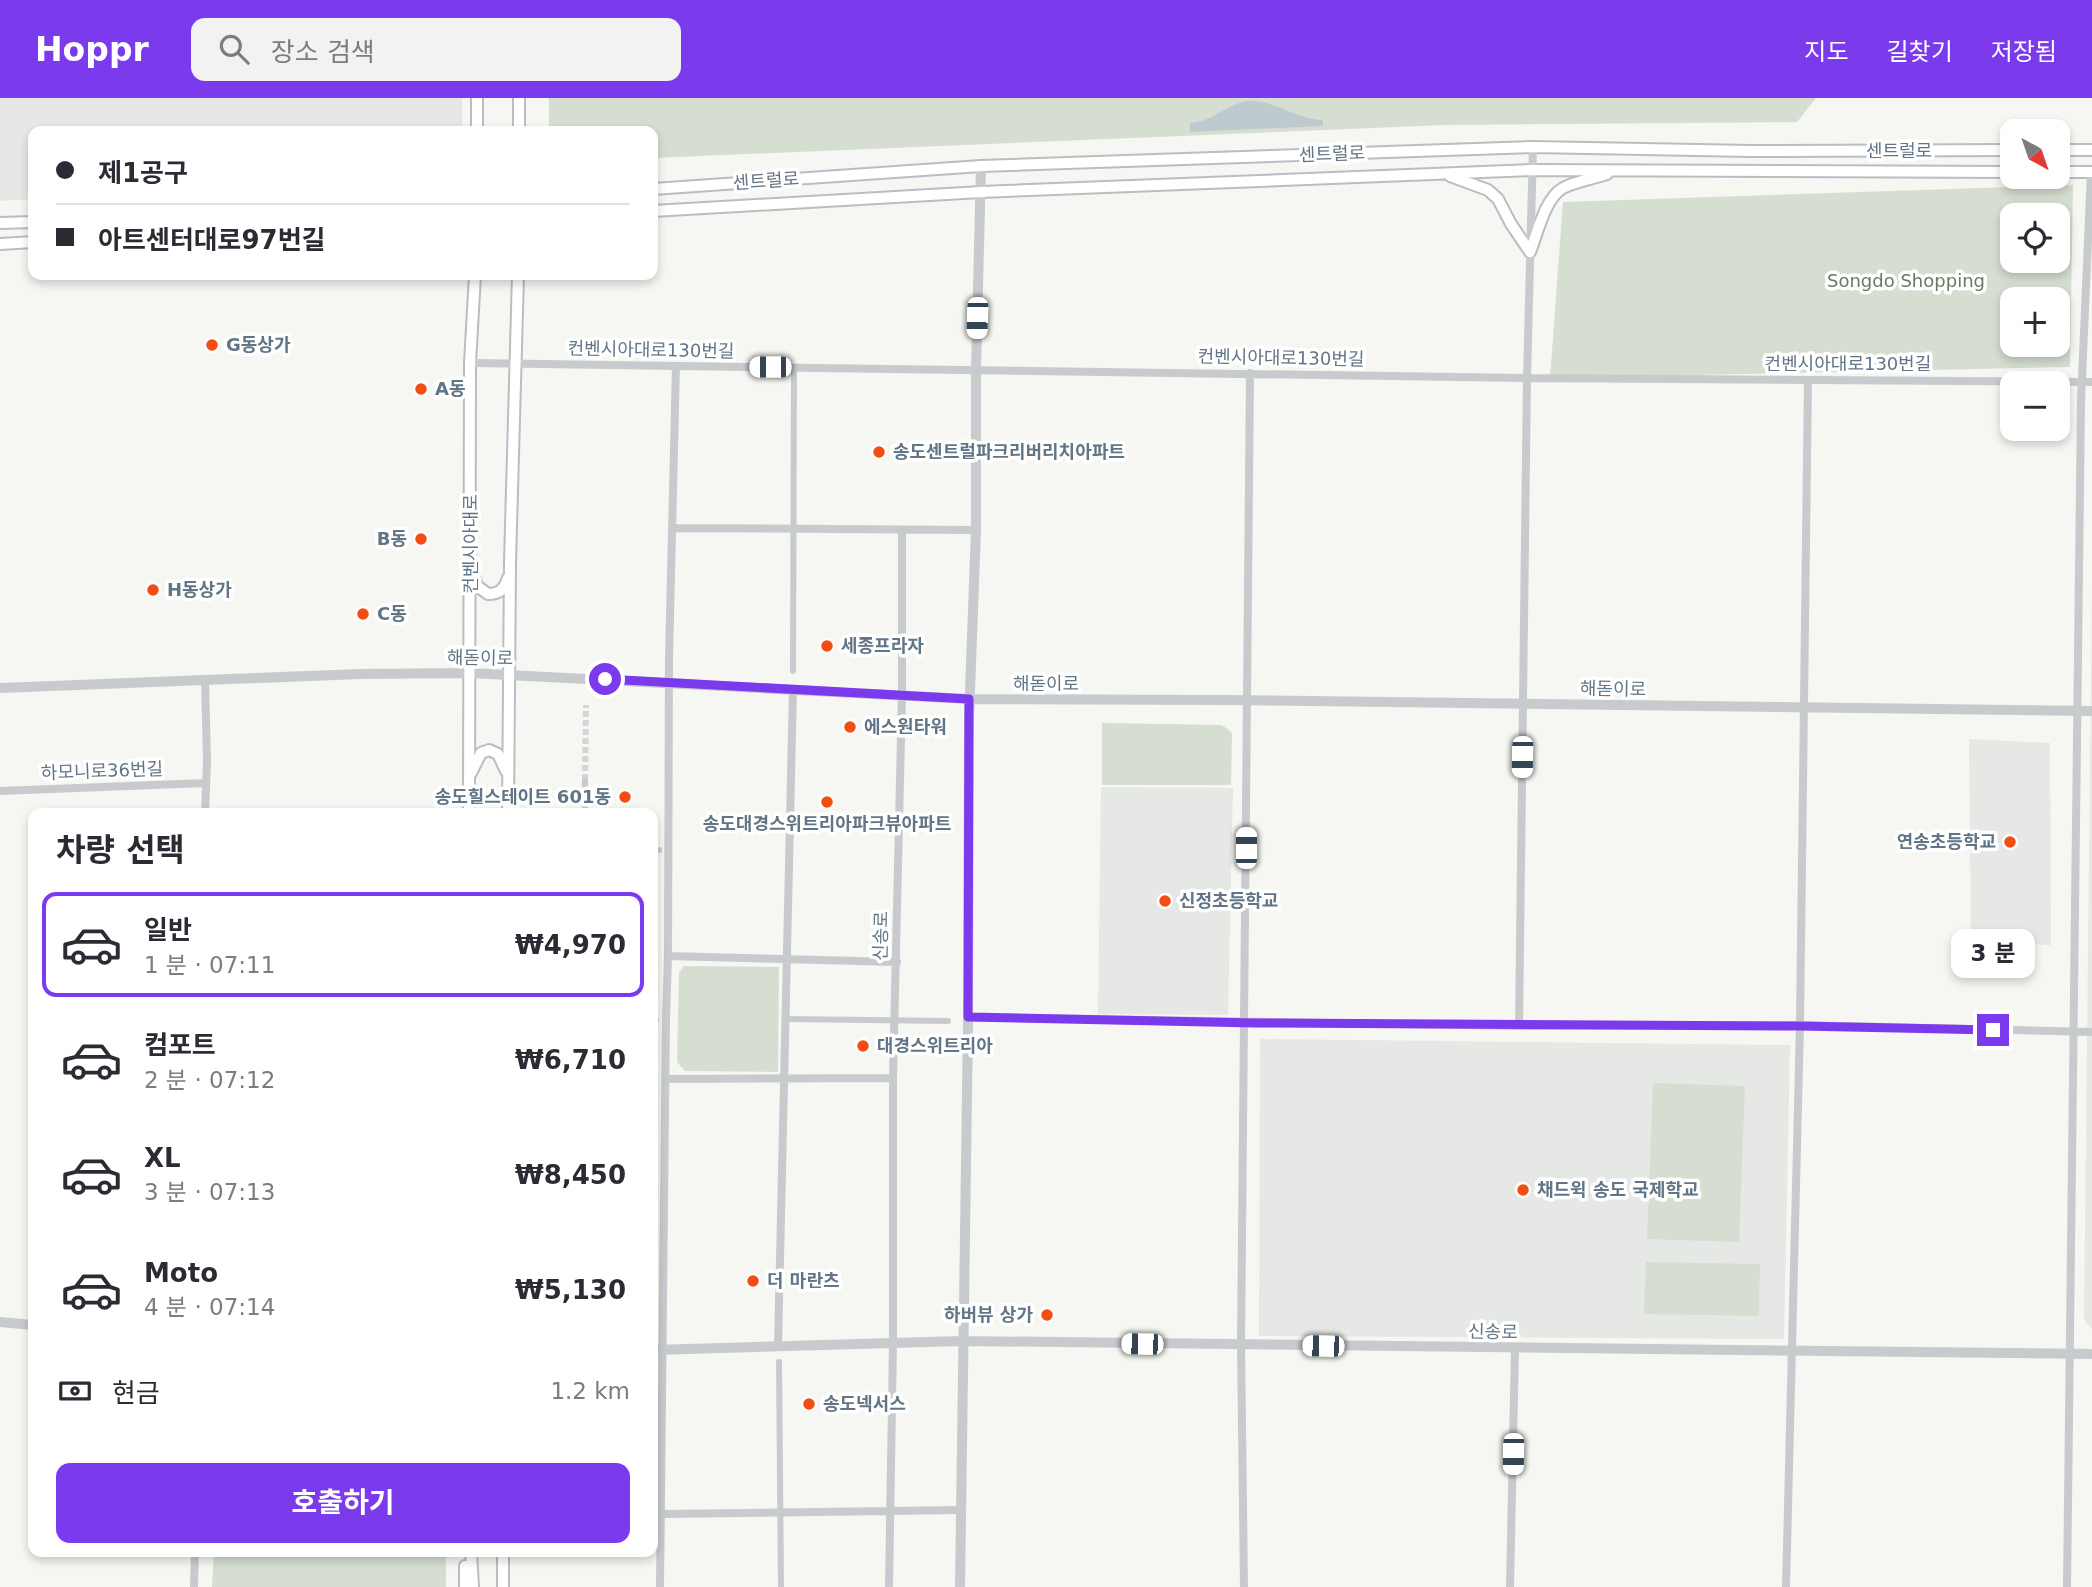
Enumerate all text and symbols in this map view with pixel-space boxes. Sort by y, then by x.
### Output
search box [191,18,681,81]
text: Hoppr [35,30,149,69]
icon: search [215,30,253,68]
text: 장소 검색 [271,37,375,67]
text: 지도 [1804,38,1849,66]
text: 길찾기 [1887,38,1953,66]
text: 저장됨 [1991,38,2057,66]
north arrow [2000,119,2070,189]
map controls [2000,119,2070,441]
street label: 센트럴로 [1866,140,1932,161]
street label: 센트럴로 [1299,142,1365,165]
text: 제1공구 [98,158,188,188]
street label: 센트럴로 [732,168,800,193]
button: locate [2000,203,2070,273]
text: 아트센터대로97번길 [98,225,326,255]
park label: Songdo Shopping [1827,270,1985,291]
button: + [2000,287,2070,357]
car [966,297,989,339]
place label: G동상가 [226,334,291,355]
marker: G동상가 [204,337,220,353]
street label: 컨벤시아대로130번길 [567,338,735,361]
street label: 컨벤시아대로130번길 [1197,346,1365,369]
street label: 컨벤시아대로130번길 [1765,353,1931,374]
car [750,357,792,378]
button: − [2000,371,2070,441]
place label: A동 [435,378,466,399]
marker: A동 [413,381,429,397]
place label: 송도센트럴파크리버리치아파트 [893,441,1125,462]
marker: 송도센트럴파크리버리치아파트 [871,444,887,460]
street label: 컨벤시아대로 [460,494,481,594]
place label: B동 [377,528,407,549]
marker: B동 [413,531,429,547]
place label: H동상가 [167,579,232,600]
marker: H동상가 [145,582,161,598]
place label: C동 [377,603,407,624]
marker: C동 [355,606,371,622]
place label: 세종프라자 [841,635,924,656]
marker: 세종프라자 [819,638,835,654]
street label: 해돋이로 [447,646,513,669]
route start [589,663,621,695]
street label: 해돋이로 [1013,673,1079,694]
street label: 해돋이로 [1580,677,1646,700]
place label: 에스원타워 [864,716,947,737]
marker: 에스원타워 [842,719,858,735]
car [1512,736,1533,778]
street label: 하모니로36번길 [41,758,163,783]
place label: 송도힐스테이트 601동 [435,786,611,807]
marker: 송도힐스테이트 601동 [617,789,633,805]
marker: 송도대경스위트리아파크뷰아파트 [819,794,835,810]
place label: 송도대경스위트리아파크뷰아파트 [703,813,951,834]
car [1236,827,1257,869]
text: 차량 선택 [56,831,185,869]
place label: 연송초등학교 [1897,831,1996,852]
marker: 연송초등학교 [2002,834,2018,850]
place label: 신정초등학교 [1179,890,1278,911]
marker: 신정초등학교 [1157,893,1173,909]
street label: 신송로 [870,911,891,961]
icon: car [60,913,123,976]
text: 일반 [144,915,192,945]
callout: 3 분 [1951,928,2035,978]
text: ₩4,970 [515,930,626,960]
text: 3 분 [1970,940,2016,966]
text: 1 분 · 07:11 [144,952,275,978]
route end [1977,1014,2009,1046]
icon: car [60,1028,123,1091]
text: 컴포트 [144,1030,216,1060]
place label: 대경스위트리아 [877,1035,993,1056]
marker: 대경스위트리아 [855,1038,871,1054]
text: ₩6,710 [515,1045,626,1075]
text: 2 분 · 07:12 [144,1067,275,1093]
icon: car [60,1143,123,1206]
text: XL [144,1143,181,1173]
text: ₩8,450 [515,1160,626,1190]
text: 3 분 · 07:13 [144,1179,275,1205]
place label: 채드윅 송도 국제학교 [1537,1179,1699,1200]
marker: 채드윅 송도 국제학교 [1515,1182,1531,1198]
icon: car [60,1258,123,1321]
text: Moto [144,1258,218,1288]
place label: 더 마란츠 [767,1270,840,1291]
marker: 더 마란츠 [745,1273,761,1289]
text: ₩5,130 [515,1275,626,1305]
text: 4 분 · 07:14 [144,1294,275,1320]
place label: 하버뷰 상가 [944,1304,1033,1325]
marker: 하버뷰 상가 [1039,1307,1055,1323]
street label: 신송로 [1468,1321,1518,1342]
car [1121,1333,1164,1355]
car [1302,1335,1345,1357]
icon: cash [56,1372,94,1410]
text: 현금 [112,1378,160,1408]
text: 1.2 km [550,1378,630,1404]
place label: 송도넥서스 [823,1393,906,1414]
marker: 송도넥서스 [801,1396,817,1412]
car [1503,1433,1524,1475]
button: 호출하기 [56,1463,630,1543]

